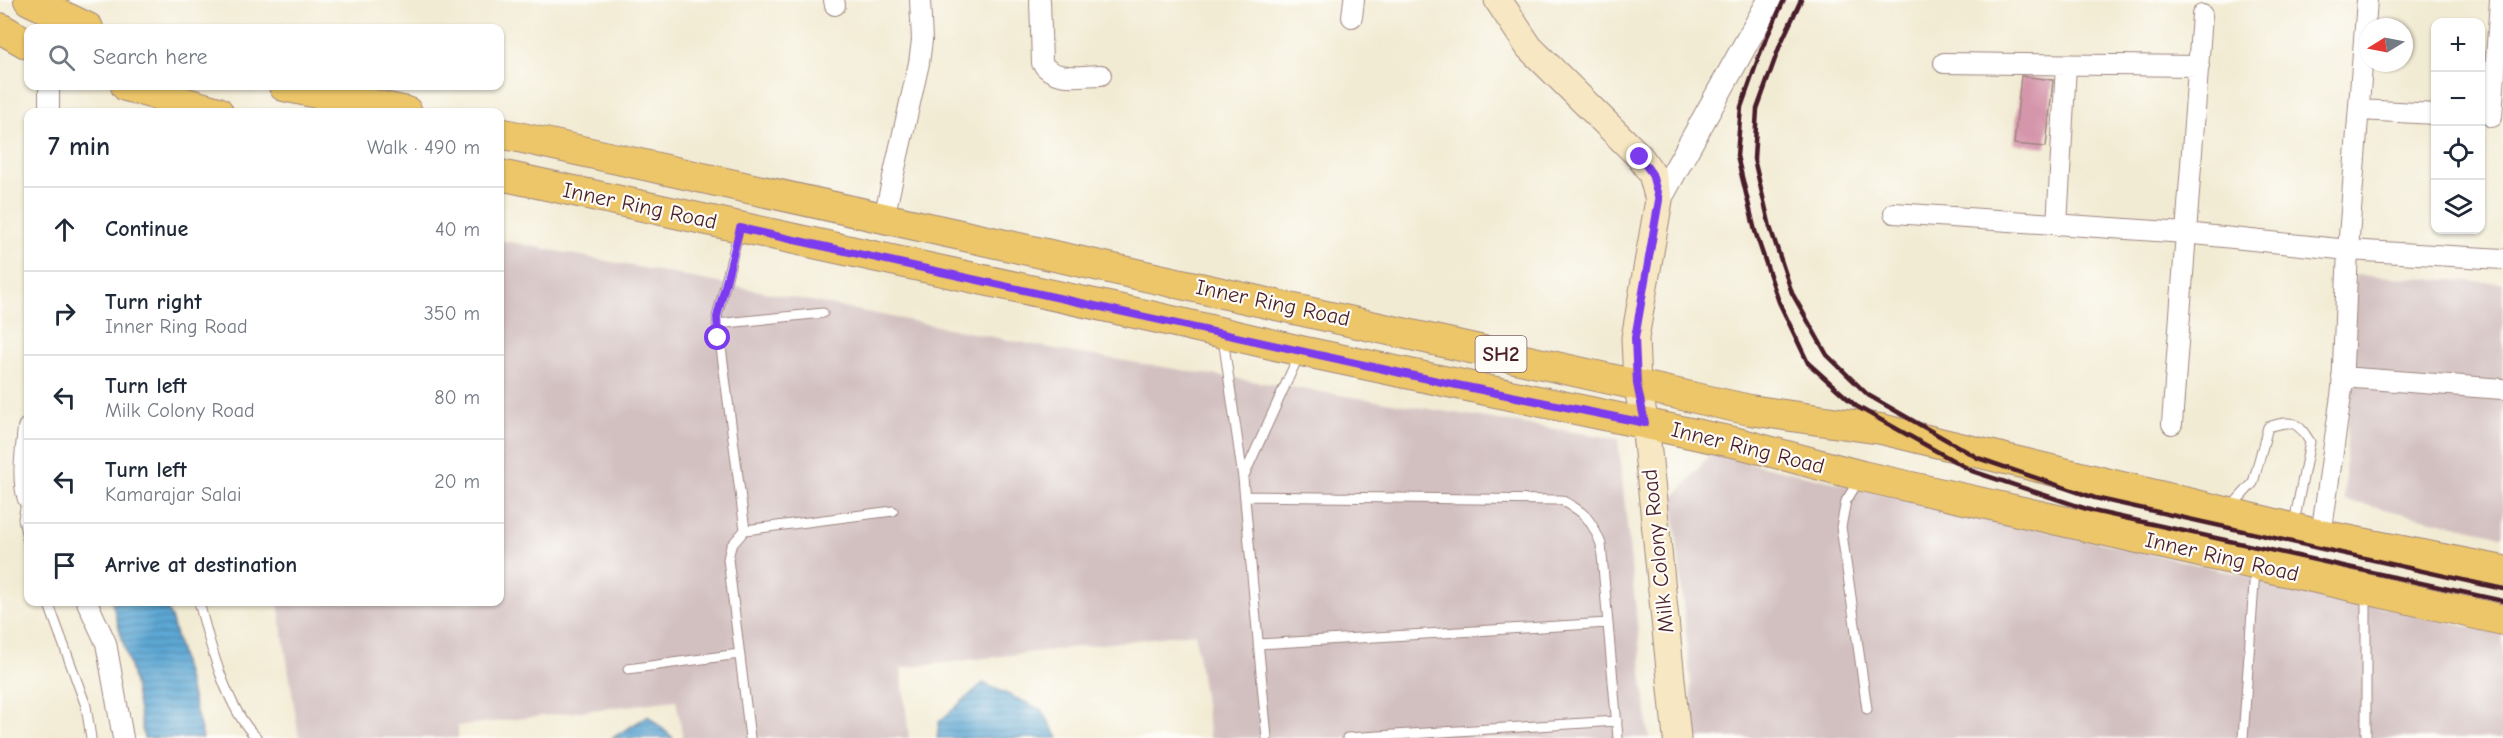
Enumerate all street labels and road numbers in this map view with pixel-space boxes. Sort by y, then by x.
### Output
street label: Inner Ring Road [561,177,719,235]
street label: Inner Ring Road [1194,274,1352,332]
road number: SH2 [1476,336,1526,372]
street label: Inner Ring Road [1669,416,1827,480]
street label: Milk Colony Road [1636,468,1680,634]
street label: Inner Ring Road [2143,527,2301,587]

